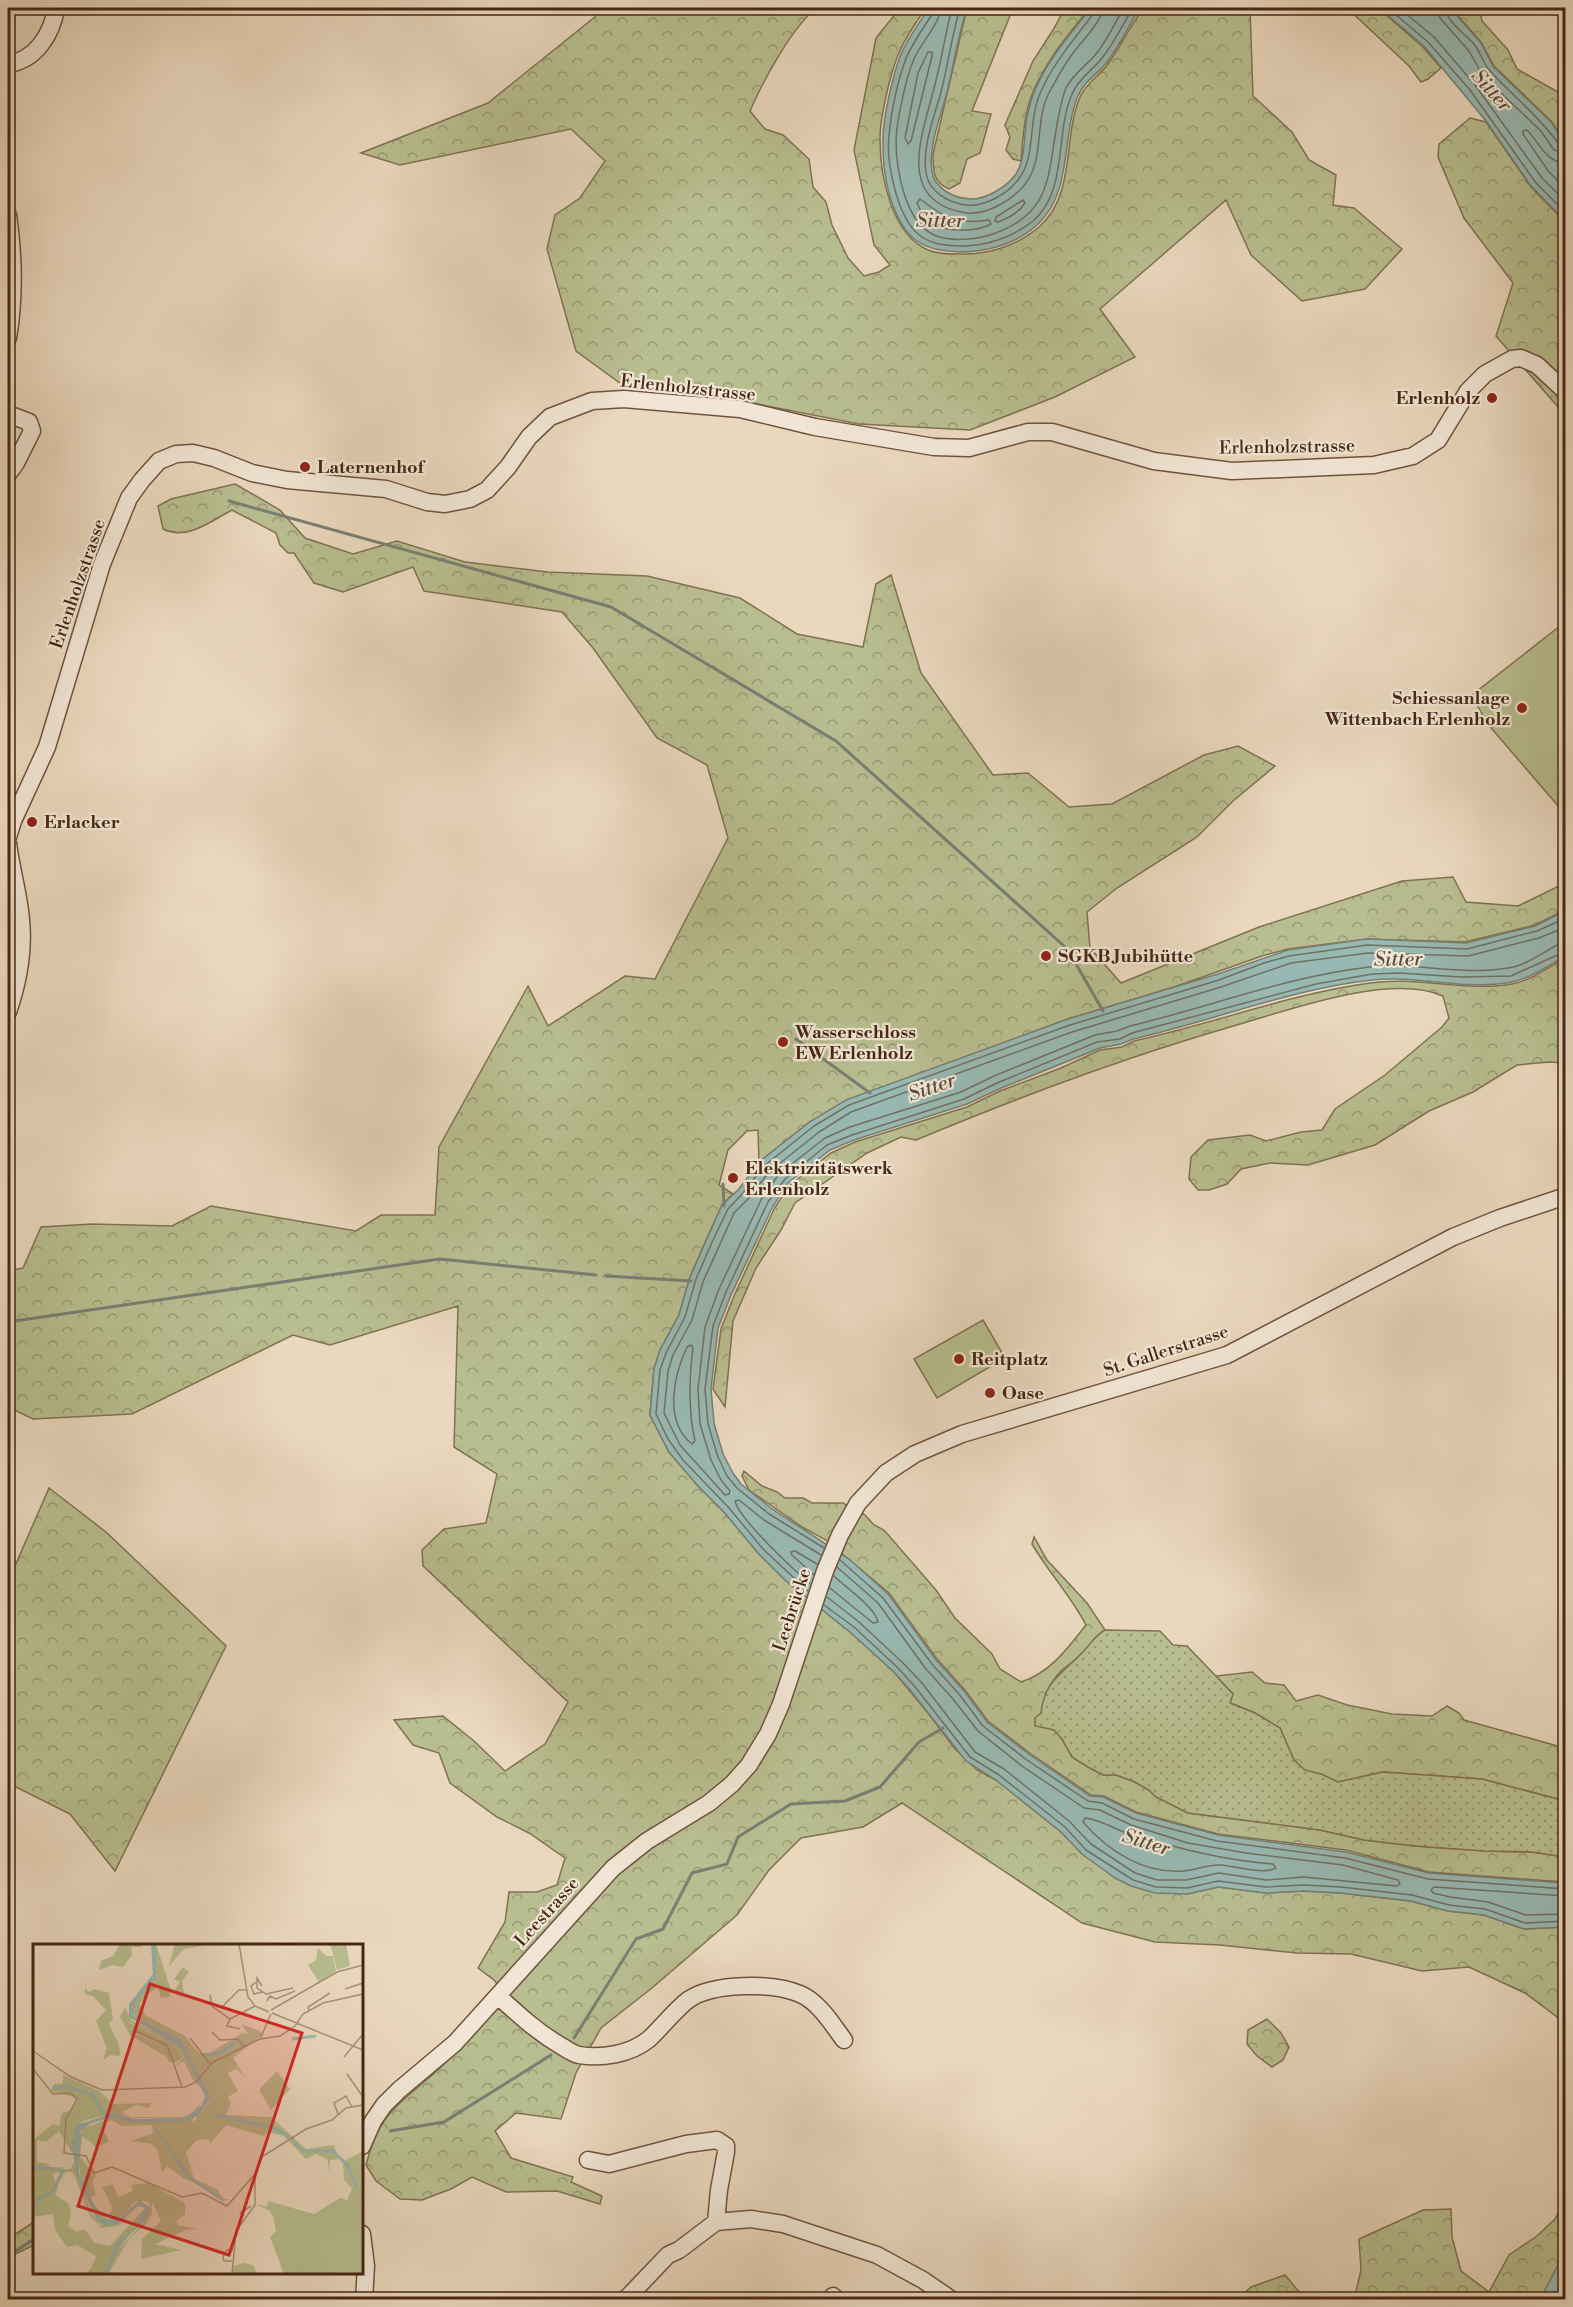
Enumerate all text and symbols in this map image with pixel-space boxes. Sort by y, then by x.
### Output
water label: Sitter [1465,65,1517,118]
water label: Sitter [916,209,965,234]
street label: Erlenholzstrasse [619,369,757,407]
place label: Erlenholz [1396,387,1480,410]
marker: Erlenholz [1485,391,1499,405]
street label: Erlenholzstrasse [1219,434,1355,460]
place label: Laternenhof [317,456,426,479]
marker: Laternenhof [298,460,312,474]
street label: Erlenholzstrasse [45,516,111,652]
place label: Schiessanlage Wittenbach Erlenholz [1324,687,1510,731]
marker: Schiessanlage Wittenbach Erlenholz [1515,701,1529,715]
place label: Erlacker [44,811,120,834]
marker: Erlacker [25,815,39,829]
place label: SGKB Jubihütte [1058,945,1193,968]
water label: Sitter [1373,947,1423,973]
marker: SGKB Jubihütte [1039,949,1053,963]
place label: Wasserschloss EW Erlenholz [794,1021,916,1065]
marker: Wasserschloss EW Erlenholz [776,1035,790,1049]
water label: Sitter [905,1068,960,1108]
place label: Elektrizitätswerk Erlenholz [745,1157,894,1201]
marker: Elektrizitätswerk Erlenholz [726,1171,740,1185]
street label: St. Gallerstrasse [1100,1320,1232,1382]
place label: Reitplatz [971,1348,1048,1371]
marker: Reitplatz [952,1352,966,1366]
place label: Oase [1002,1382,1044,1405]
marker: Oase [983,1386,997,1400]
street label: Leebrücke [768,1565,816,1655]
water label: Sitter [1119,1824,1173,1862]
street label: Leestrasse [510,1872,584,1952]
inset map [33,1944,363,2274]

